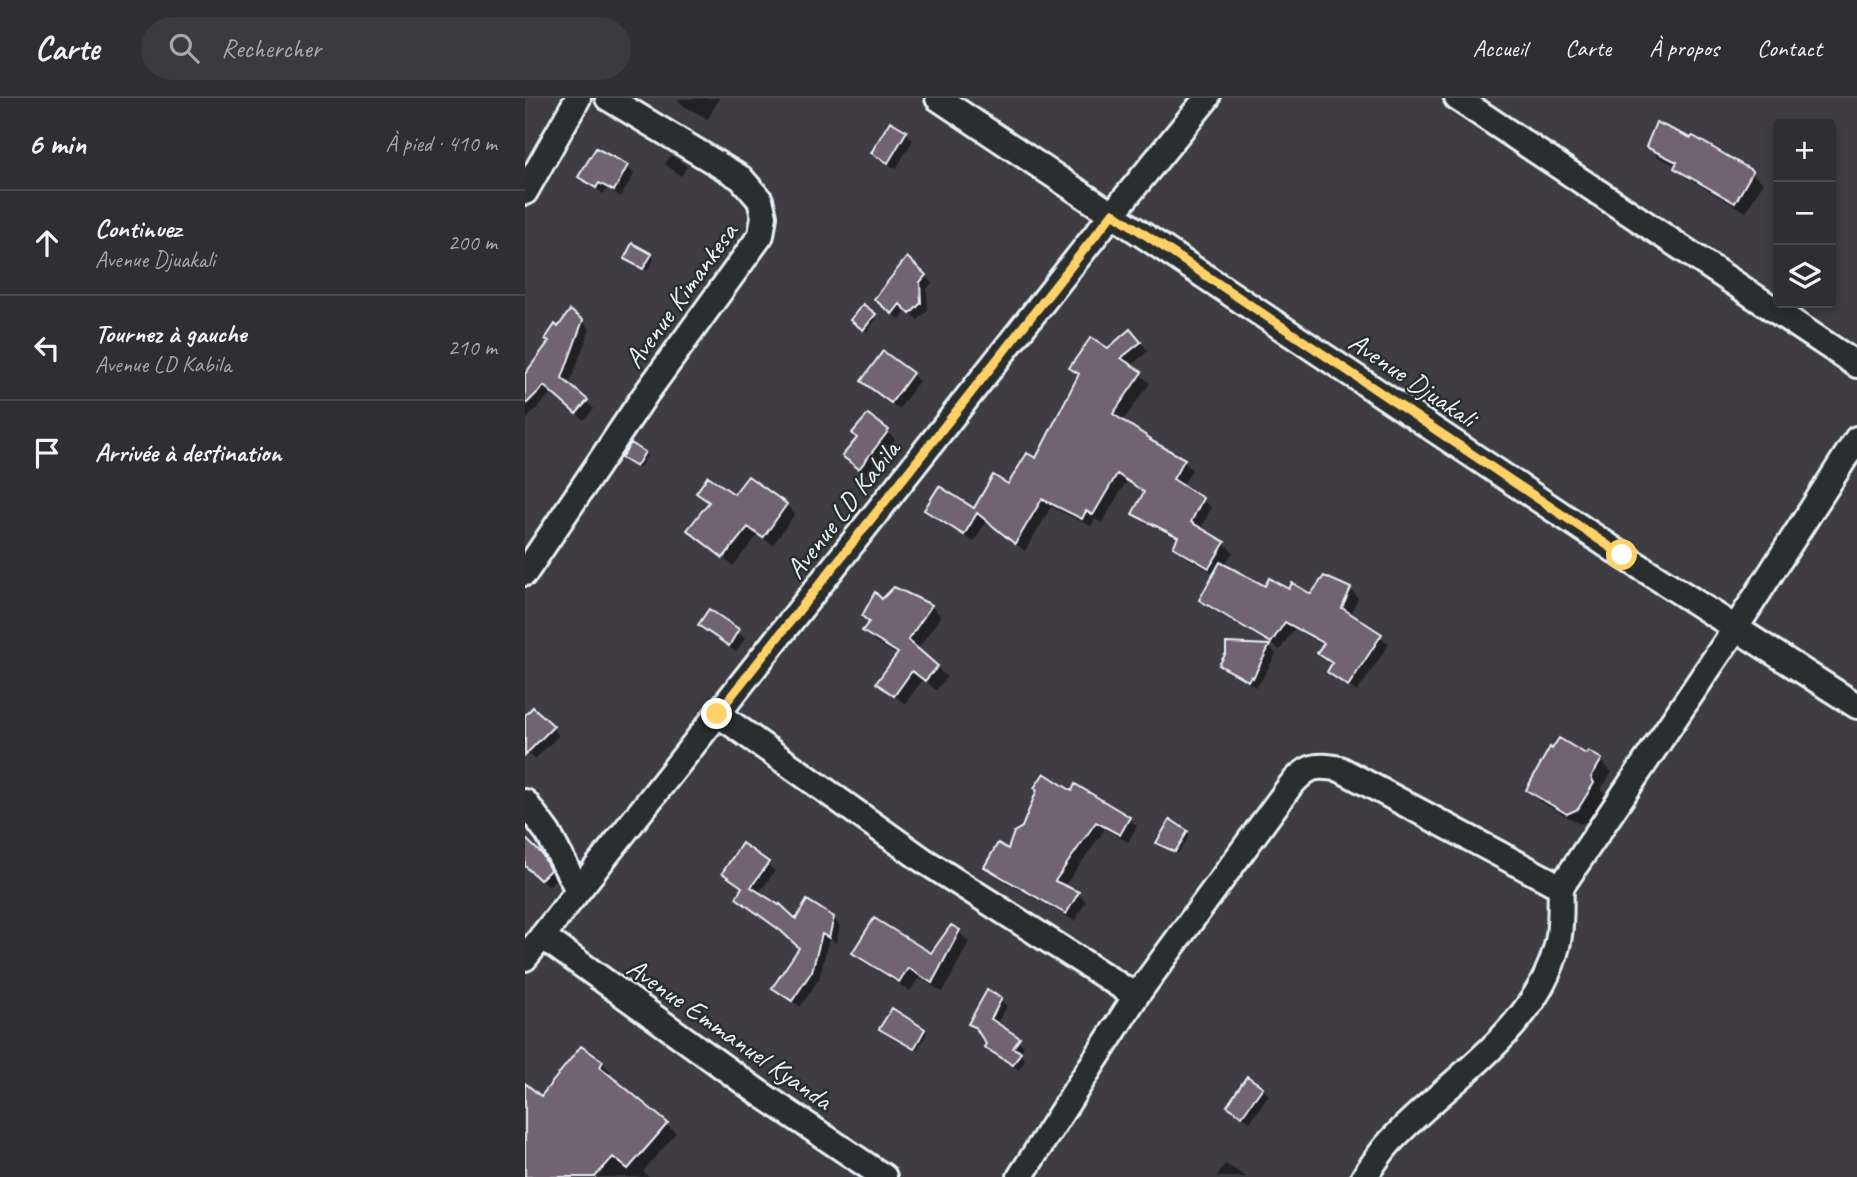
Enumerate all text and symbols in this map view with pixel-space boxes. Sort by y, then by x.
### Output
search box [141,17,631,80]
text: Carte [35,27,99,69]
icon: search [165,29,203,67]
text: Rechercher [221,32,321,65]
text: Accueil [1473,33,1527,63]
text: Carte [1565,33,1611,63]
text: À propos [1649,33,1719,63]
text: Contact [1757,33,1822,63]
map controls [1773,119,1836,308]
button: + [1773,119,1836,182]
text: 6 min [28,125,86,163]
text: À pied · 410 m [385,129,497,158]
button: − [1773,182,1836,245]
text: Continuez [95,212,181,245]
street label: Avenue Kimankesa [616,214,746,375]
icon: ahead [28,224,66,262]
text: 200 m [448,228,497,257]
text: Avenue Djuakali [95,245,215,274]
button: layers [1773,245,1836,308]
text: Tournez à gauche [95,317,246,350]
street label: Avenue Djuakali [1342,324,1486,437]
icon: left [28,329,66,367]
text: 210 m [448,333,497,362]
text: Avenue LD Kabila [95,350,231,379]
street label: Avenue LD Kabila [778,431,909,585]
icon: arrive [28,434,66,472]
text: Arrivée à destination [95,436,281,469]
route start [1606,539,1637,570]
route end [701,698,732,729]
street label: Avenue Emmanuel Kyanda [620,950,841,1118]

